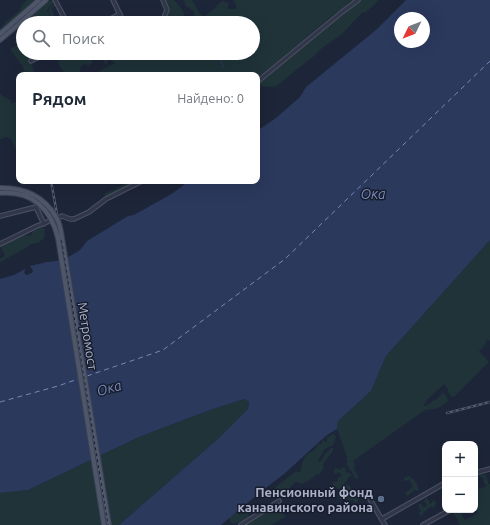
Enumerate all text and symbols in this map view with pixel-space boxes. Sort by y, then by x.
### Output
north arrow [394,12,430,48]
search box [16,16,260,60]
icon: search [30,27,52,49]
text: Поиск [62,30,105,47]
text: Рядом [32,89,87,108]
text: Найдено: 0 [177,91,244,105]
water label: Ока [360,186,386,202]
street label: Метромост [76,301,100,371]
water label: Ока [95,377,124,399]
map controls [442,441,478,513]
button: + [442,441,478,477]
button: − [442,477,478,513]
place label: Пенсионный фонд канавинского района [237,485,373,514]
marker: Пенсионный фонд канавинского района [376,494,386,504]

